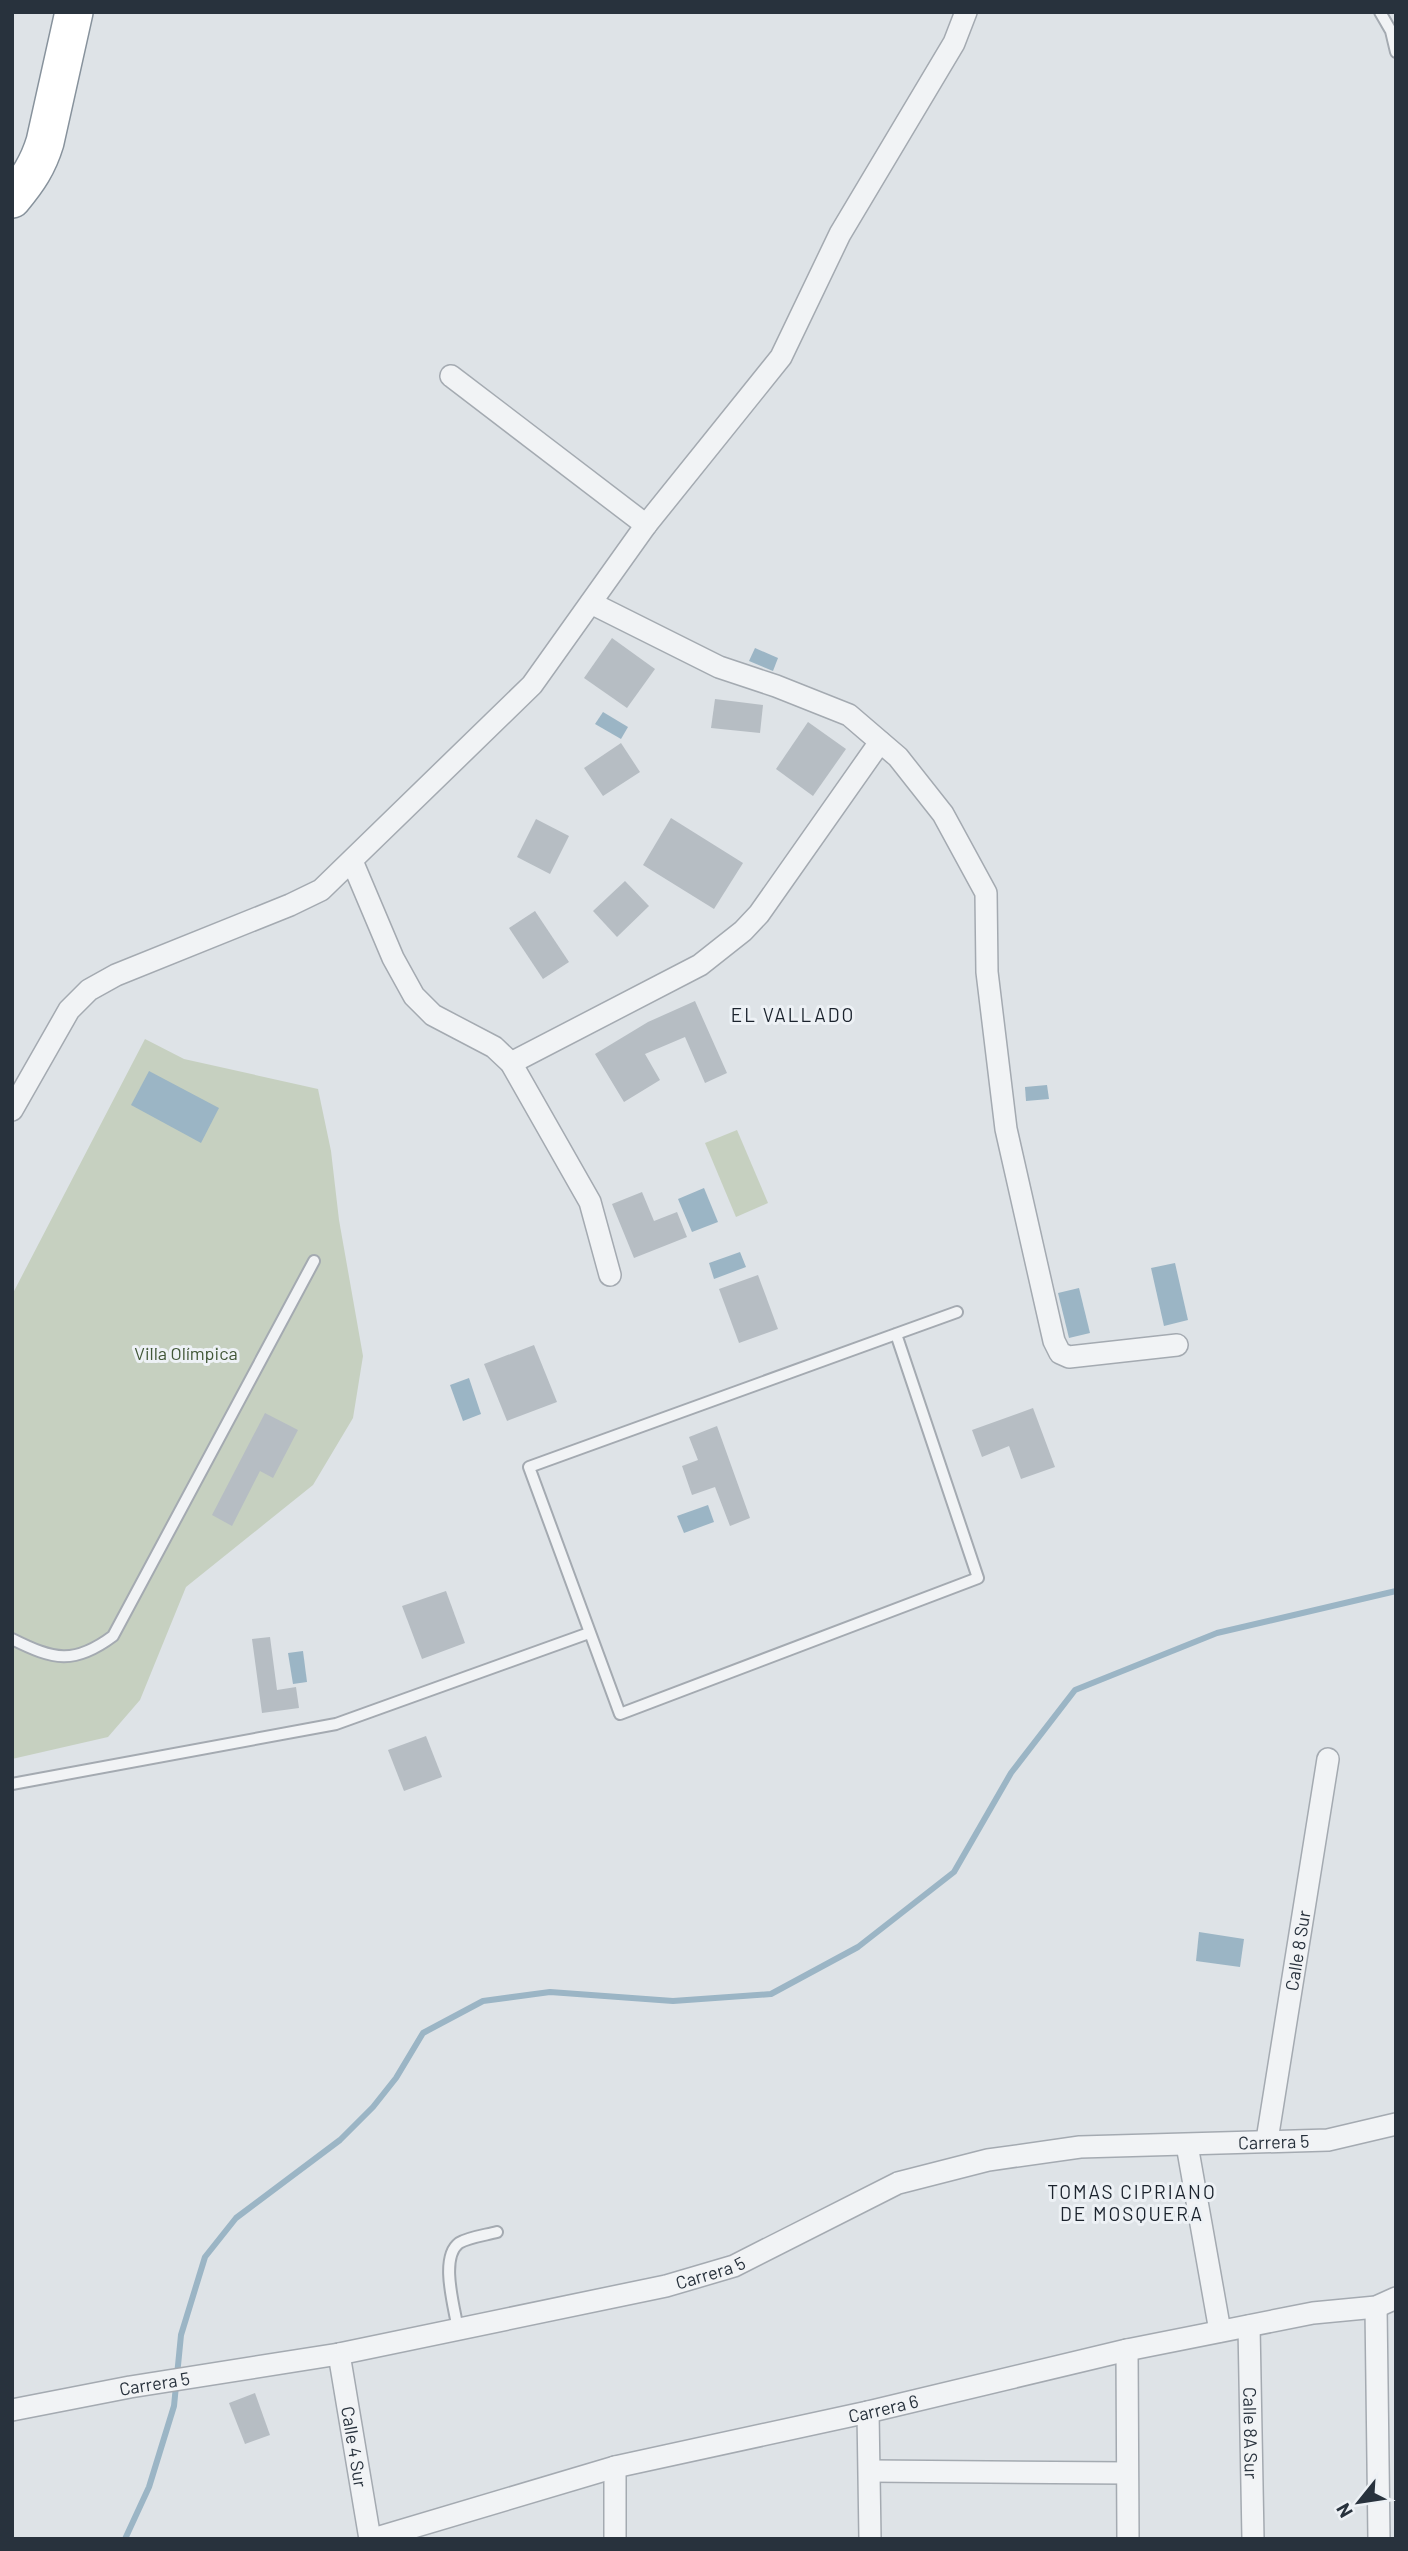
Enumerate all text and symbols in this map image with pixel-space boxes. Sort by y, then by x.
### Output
district label: EL VALLADO [731,1003,855,1026]
park label: Villa Olímpica [134,1342,238,1364]
street label: Calle 8 Sur [1280,1908,1315,1992]
street label: Carrera 5 [1238,2130,1310,2154]
district label: TOMAS CIPRIANO DE MOSQUERA [1047,2180,1217,2225]
street label: Carrera 5 [673,2251,749,2294]
street label: Carrera 5 [117,2367,191,2400]
street label: Calle 8A Sur [1239,2387,1263,2480]
street label: Carrera 6 [846,2389,920,2427]
street label: Calle 4 Sur [337,2405,372,2489]
north arrow [1324,2467,1394,2537]
text: N [1331,2500,1357,2522]

